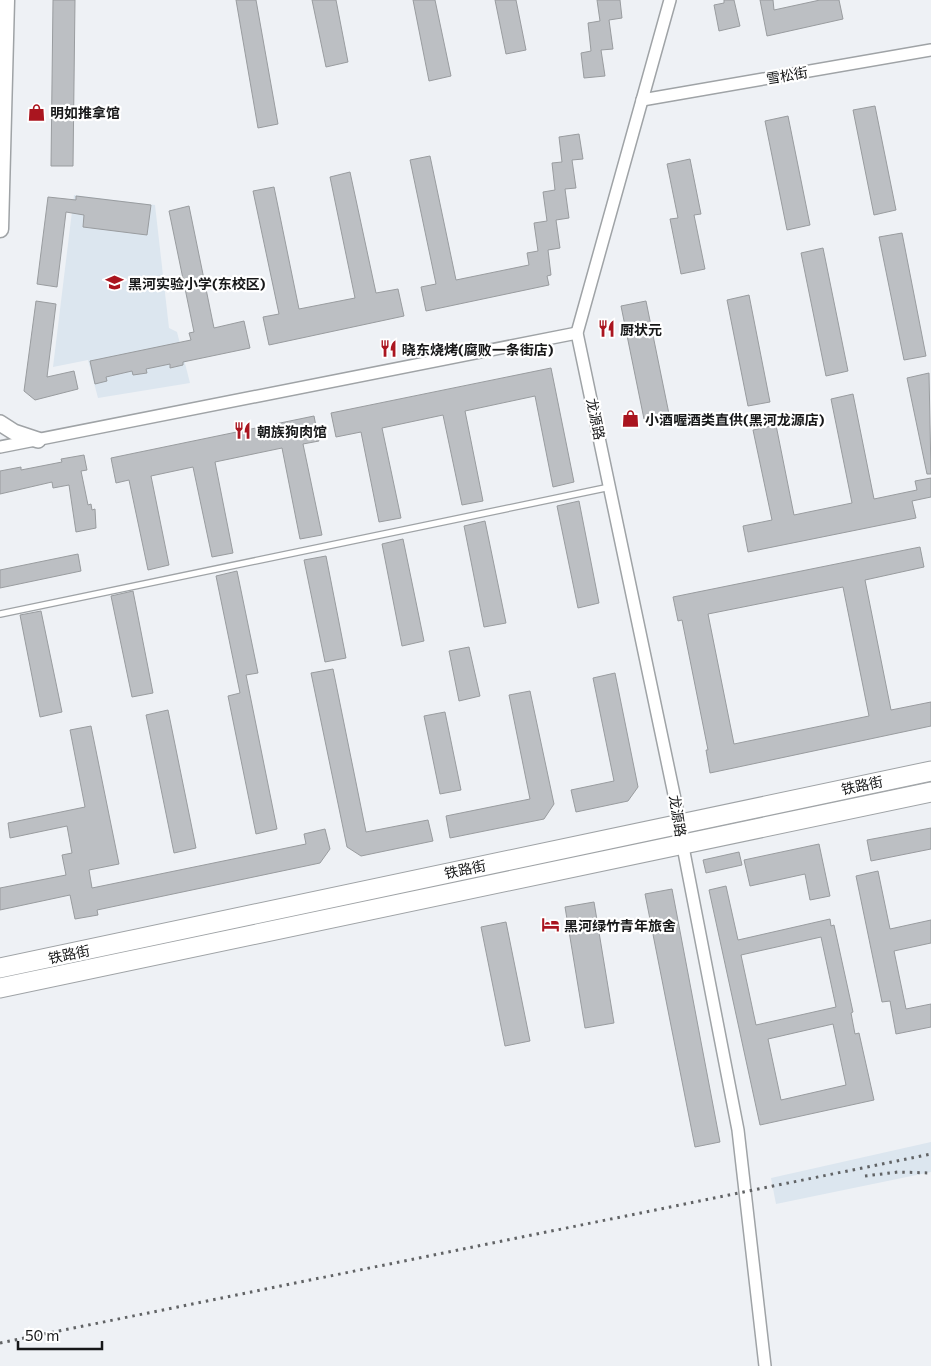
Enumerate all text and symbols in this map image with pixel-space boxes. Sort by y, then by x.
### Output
street label: 雪松街 [765,63,809,87]
shop icon: 明如推拿馆 [26,102,46,122]
place label: 明如推拿馆 [50,104,120,121]
school or university icon: 黑河实验小学(东校区) [104,273,124,293]
place label: 黑河实验小学(东校区) [128,275,266,292]
restaurant icon: 厨状元 [596,319,616,339]
place label: 厨状元 [620,321,662,338]
restaurant icon: 晓东烧烤(腐败一条街店) [378,339,398,359]
place label: 晓东烧烤(腐败一条街店) [402,341,554,358]
street label: 龙源路 [583,397,609,441]
shop icon: 小酒喔酒类直供(黑河龙源店) [621,409,641,429]
place label: 小酒喔酒类直供(黑河龙源店) [645,411,825,428]
restaurant icon: 朝族狗肉馆 [233,421,253,441]
place label: 朝族狗肉馆 [257,423,327,440]
street label: 铁路街 [840,772,884,798]
street label: 龙源路 [666,794,690,838]
street label: 铁路街 [443,856,487,882]
hotel icon: 黑河绿竹青年旅舍 [540,915,560,935]
place label: 黑河绿竹青年旅舍 [564,917,676,934]
street label: 铁路街 [47,941,91,967]
scale bar [18,1318,101,1350]
text: 50 m [25,1326,59,1344]

